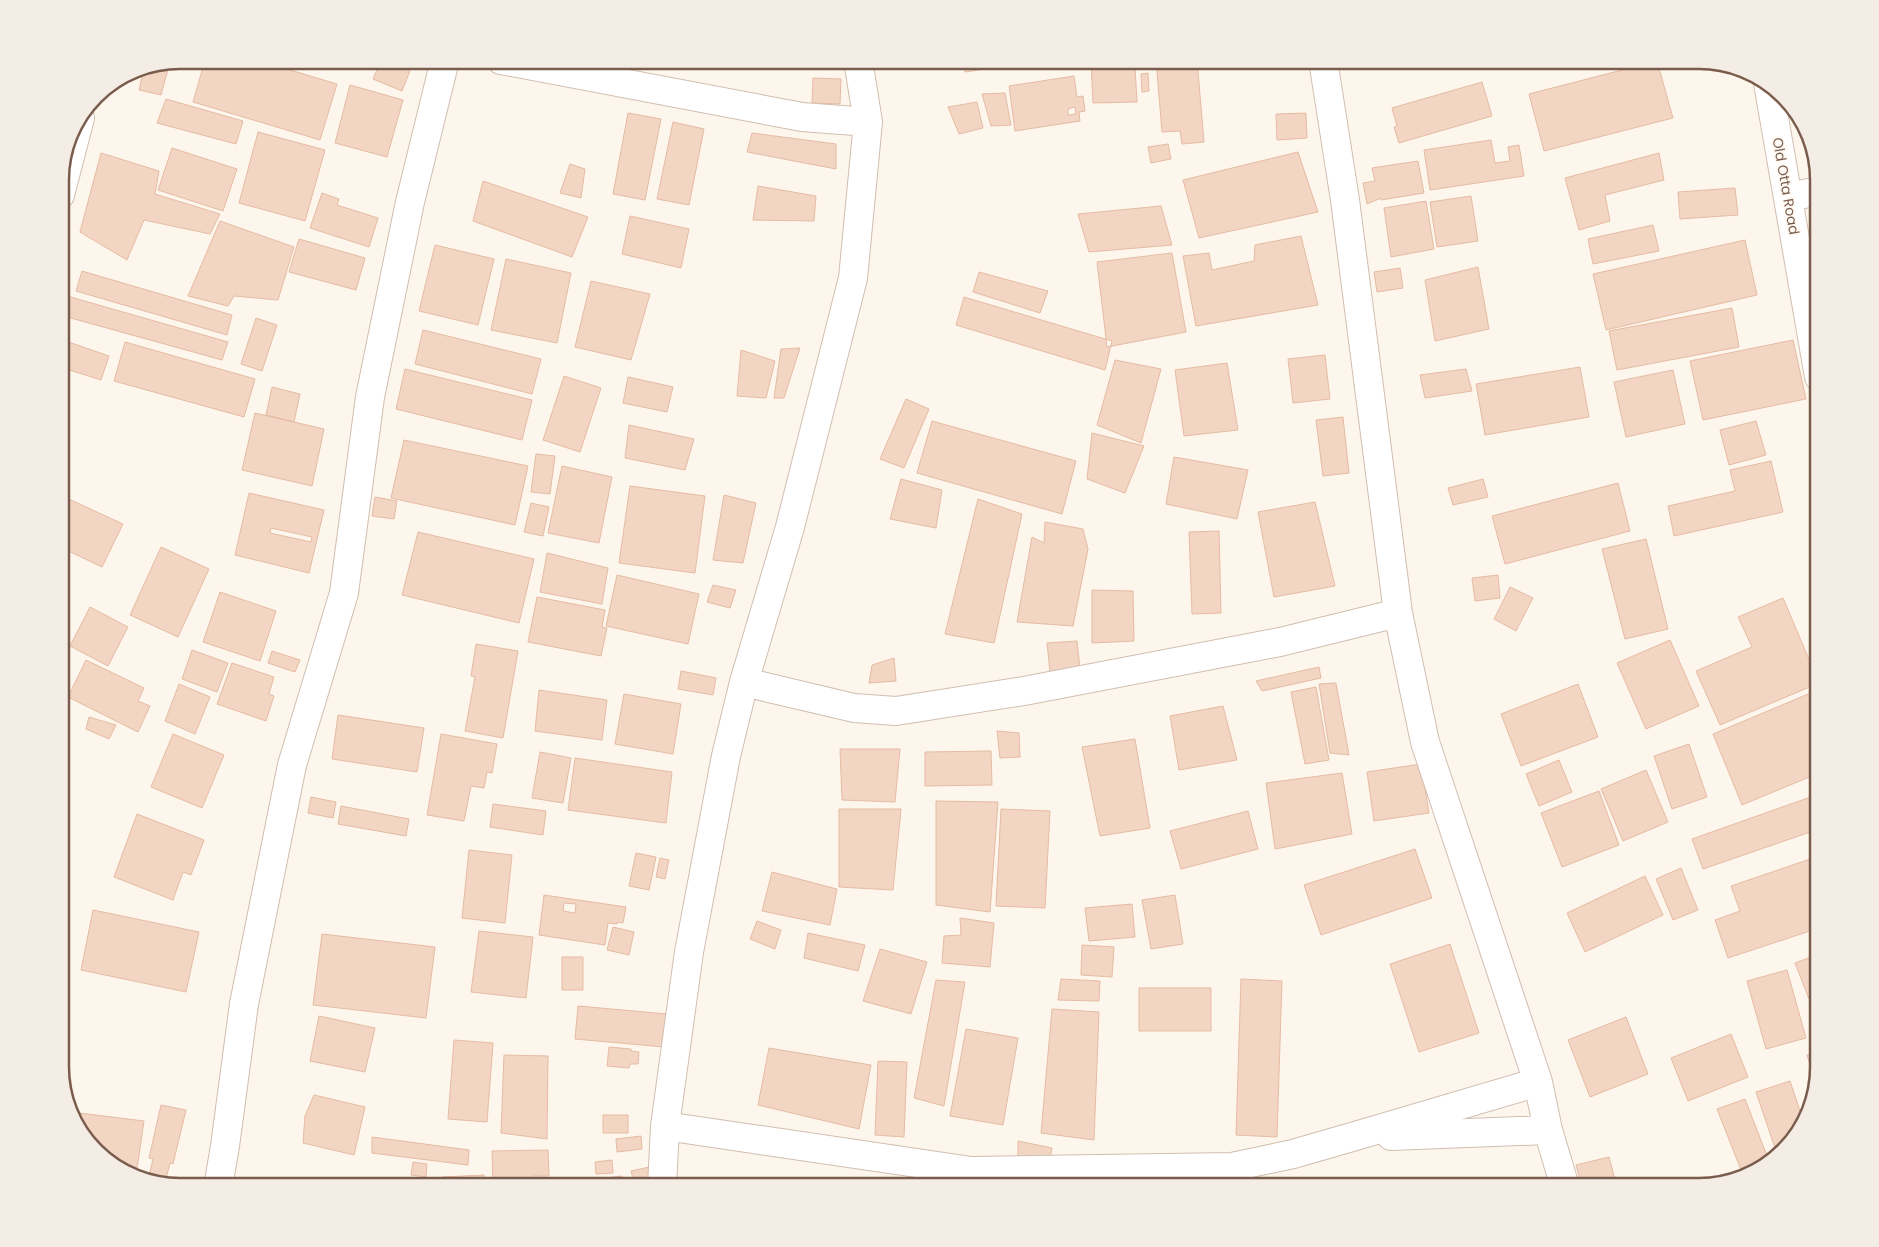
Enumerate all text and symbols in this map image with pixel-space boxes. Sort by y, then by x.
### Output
street label: Old Otta Road [1768,136,1804,236]

